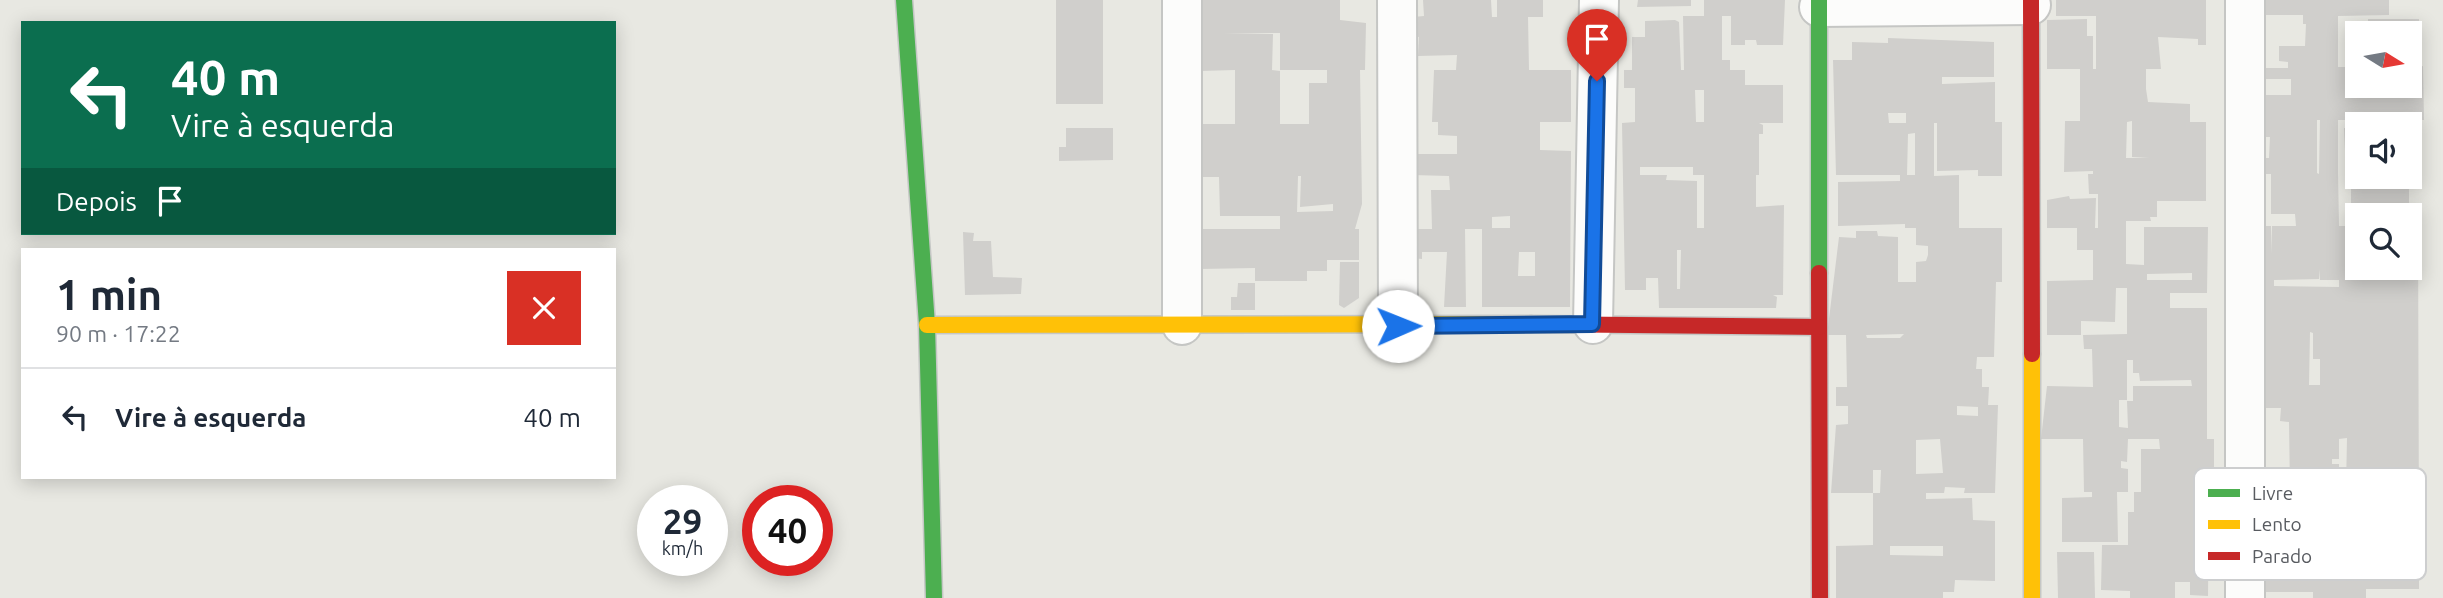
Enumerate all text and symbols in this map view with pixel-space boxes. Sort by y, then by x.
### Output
pin [1567,9,1627,81]
icon: arrive [1578,20,1616,58]
north arrow [2345,21,2422,98]
map controls [2345,21,2422,280]
icon: left [56,49,147,140]
text: 40 m [171,49,280,104]
text: Vire à esquerda [171,107,394,143]
button: sound [2345,112,2422,189]
icon: arrive [151,182,189,220]
text: Depois [56,187,137,216]
button: search [2345,203,2422,280]
text: 1 min [56,271,162,318]
button: close [507,271,581,345]
position arrow [1361,289,1435,363]
text: 90 m · 17:22 [56,321,181,346]
icon: left [56,398,94,436]
text: Vire à esquerda [115,403,306,432]
text: 40 m [523,403,581,432]
legend [2194,468,2426,580]
text: Livre [2252,482,2293,504]
speed limit sign: 40 [742,485,833,576]
text: 29 [663,501,702,541]
text: Lento [2252,513,2302,535]
text: km/h [662,538,703,558]
text: Parado [2252,545,2312,567]

